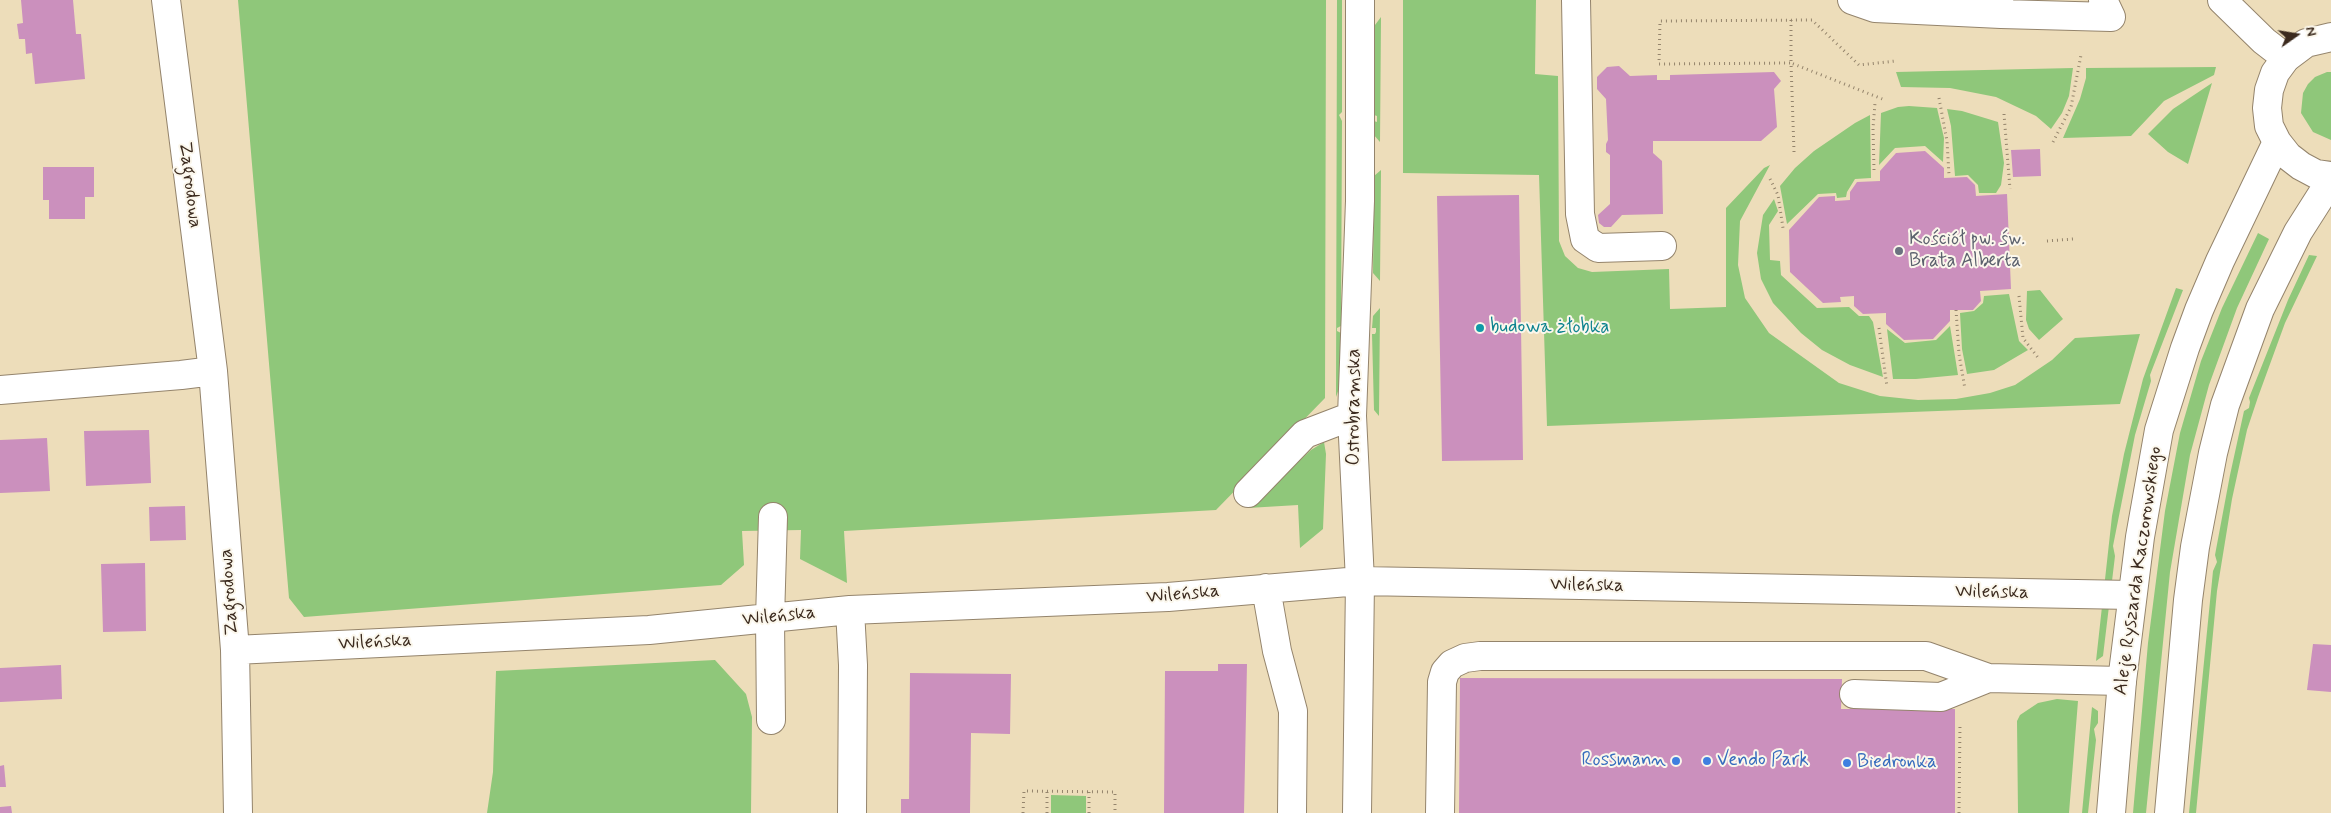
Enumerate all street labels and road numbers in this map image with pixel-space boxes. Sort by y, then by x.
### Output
street label: Zagrodowa [172,141,206,229]
street label: Ostrobramska [1344,348,1366,466]
street label: Aleje Ryszarda Kaczorowskiego [2110,445,2168,697]
street label: Zagrodowa [216,548,244,636]
street label: Wileńska [1550,574,1624,598]
street label: Wileńska [1145,580,1221,610]
street label: Wileńska [1955,581,2029,605]
street label: Wileńska [741,602,817,632]
street label: Wileńska [338,630,412,656]

